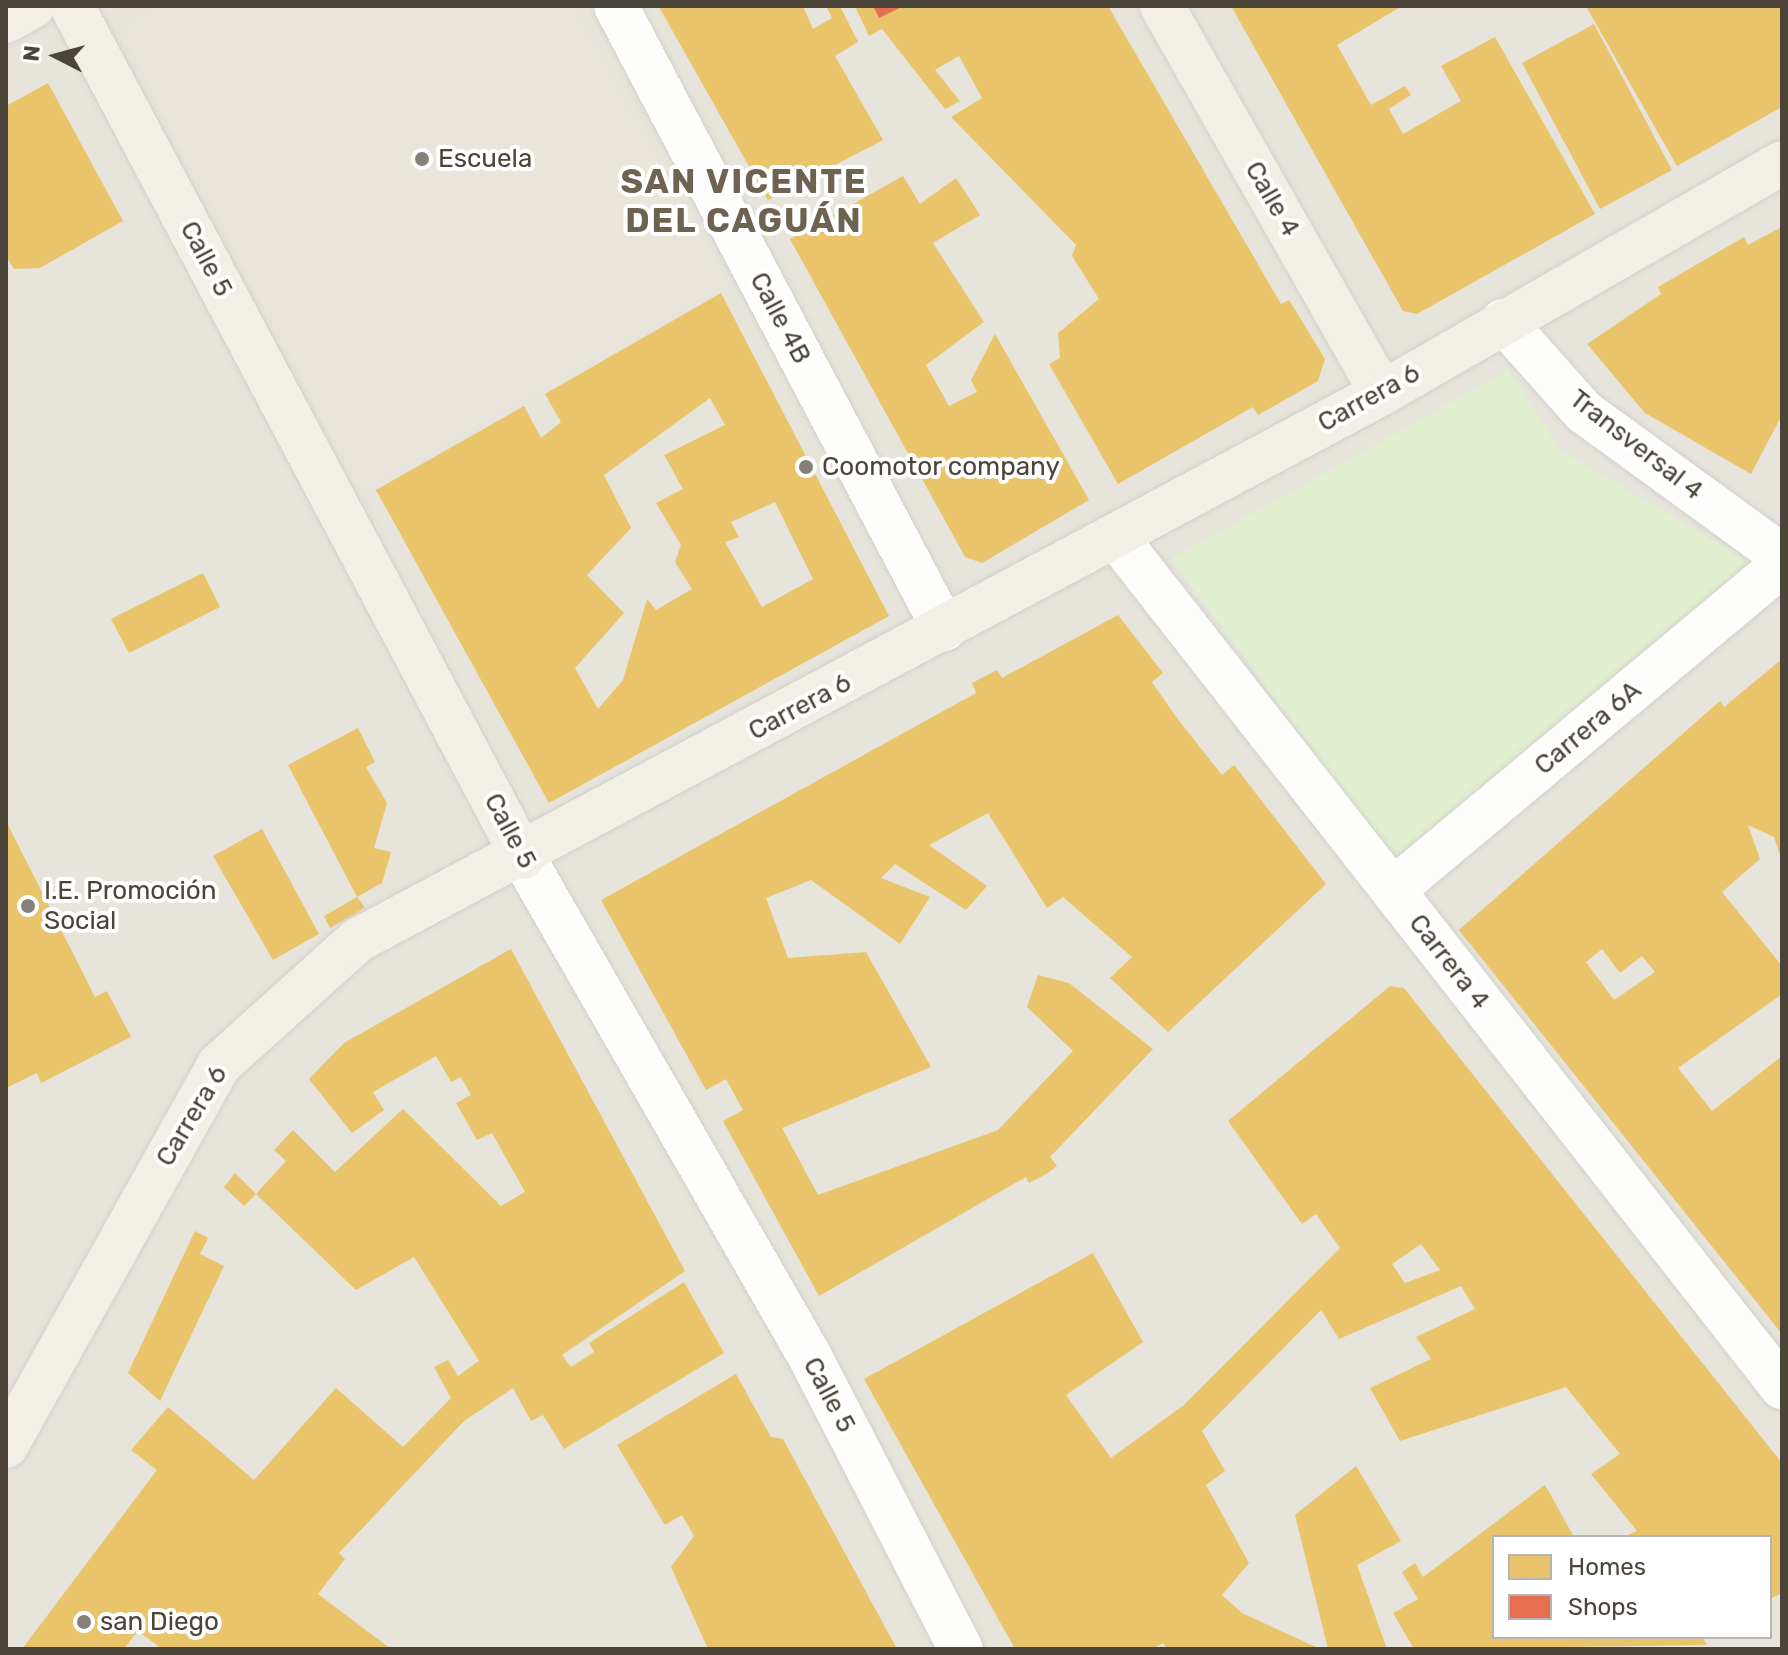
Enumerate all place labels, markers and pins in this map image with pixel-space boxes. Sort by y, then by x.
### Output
place label: Escuela [438,143,532,175]
marker: Escuela [413,150,431,168]
place label: Coomotor company [822,451,1060,483]
marker: Coomotor company [797,458,815,476]
place label: I.E. Promoción Social [44,875,217,936]
marker: I.E. Promoción Social [19,897,37,915]
place label: san Diego [100,1606,219,1638]
marker: san Diego [75,1613,93,1631]

